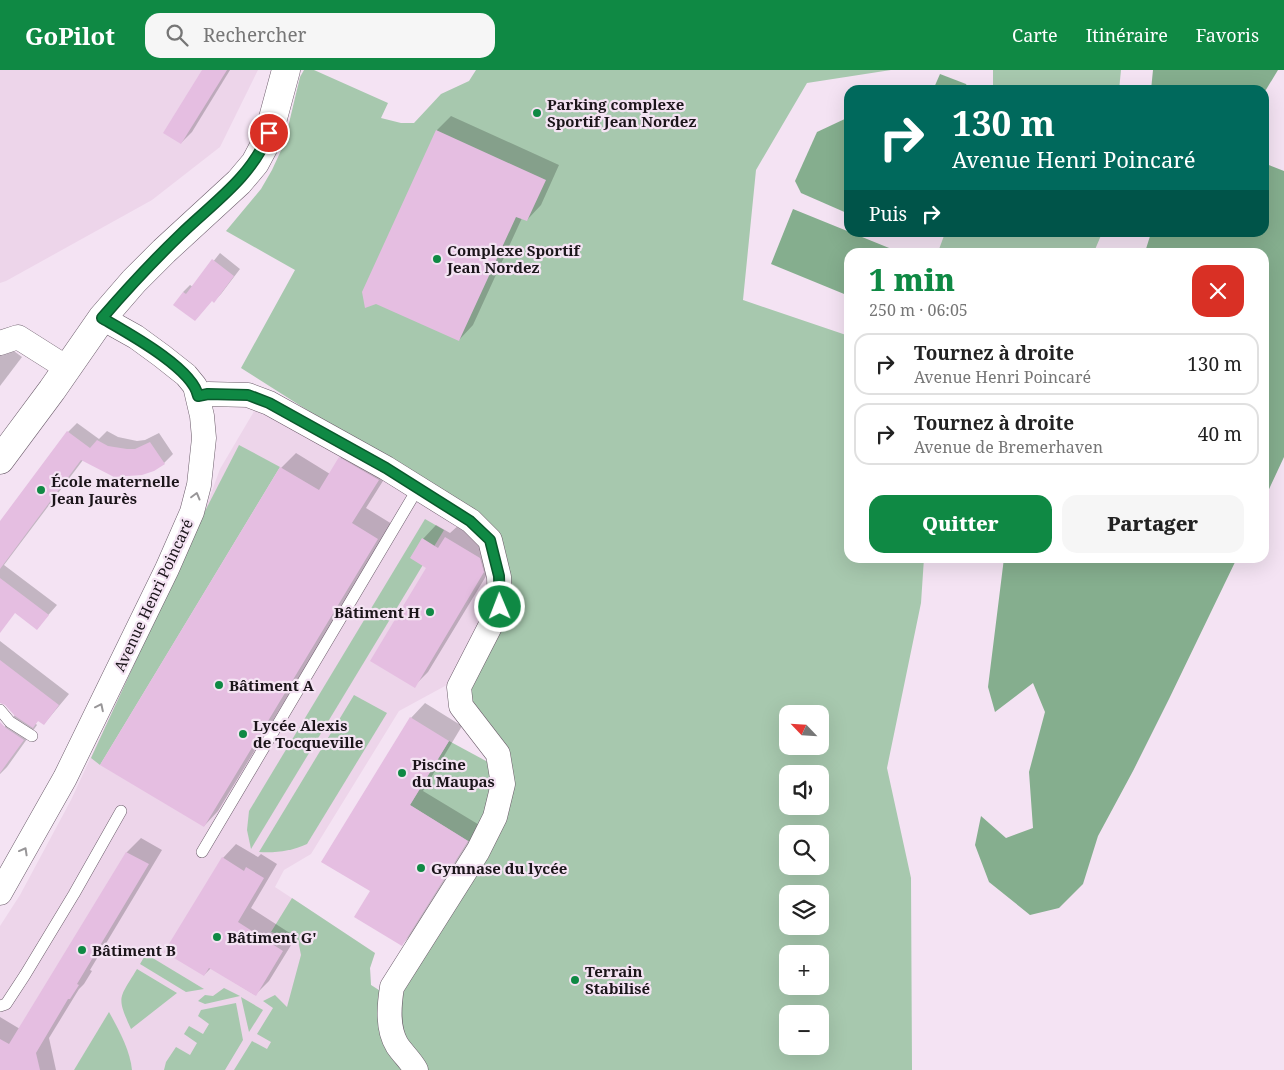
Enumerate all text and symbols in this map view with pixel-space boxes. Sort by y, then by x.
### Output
search box [145,13,495,58]
text: GoPilot [25,19,115,52]
icon: search [163,21,191,49]
text: Rechercher [203,22,307,48]
text: Carte [1012,23,1058,47]
text: Itinéraire [1086,23,1168,47]
text: Favoris [1196,23,1259,47]
place label: Parking complexe Sportif Jean Nordez [547,94,696,131]
text: 130 m [952,99,1055,146]
icon: right [869,105,934,170]
marker: Parking complexe Sportif Jean Nordez [531,107,543,119]
pin [248,112,290,154]
icon: arrive [255,119,283,147]
text: Avenue Henri Poincaré [952,144,1195,174]
icon: right [917,200,945,228]
text: Puis [869,201,907,227]
place label: Complexe Sportif Jean Nordez [446,240,582,277]
marker: Complexe Sportif Jean Nordez [431,253,443,265]
text: 1 min [869,259,955,300]
button: close [1192,265,1244,317]
text: 250 m · 06:05 [869,299,968,321]
text: Tournez à droite [914,340,1074,366]
icon: right [871,350,899,378]
text: 130 m [1187,351,1242,377]
text: Avenue Henri Poincaré [914,366,1091,388]
text: Tournez à droite [914,410,1074,436]
icon: right [871,420,899,448]
text: 40 m [1198,421,1242,447]
text: Avenue de Bremerhaven [914,436,1103,458]
place label: École maternelle Jean Jaurès [50,471,180,508]
marker: École maternelle Jean Jaurès [35,484,47,496]
one-way arrow [190,491,201,500]
button: Quitter [869,495,1052,553]
button: Partager [1062,495,1244,553]
street label: Avenue Henri Poincaré [109,516,197,674]
position arrow [473,580,525,632]
place label: Bâtiment H [334,602,420,622]
marker: Bâtiment H [424,606,436,618]
place label: Bâtiment A [229,675,315,695]
marker: Bâtiment A [213,679,225,691]
one-way arrow [93,703,104,712]
north arrow [779,705,829,755]
map controls [779,705,829,1055]
place label: Lycée Alexis de Tocqueville [253,715,363,752]
marker: Lycée Alexis de Tocqueville [237,728,249,740]
place label: Piscine du Maupas [412,754,495,791]
button: sound [779,765,829,815]
marker: Piscine du Maupas [396,767,408,779]
button: search [779,825,829,875]
one-way arrow [18,847,28,856]
place label: Gymnase du lycée [431,858,567,878]
marker: Gymnase du lycée [415,862,427,874]
button: layers [779,885,829,935]
place label: Bâtiment G' [227,927,317,947]
marker: Bâtiment G' [211,931,223,943]
place label: Bâtiment B [92,940,176,960]
marker: Bâtiment B [76,944,88,956]
button: + [779,945,829,995]
place label: Terrain Stabilisé [585,961,650,998]
marker: Terrain Stabilisé [569,974,581,986]
button: − [779,1005,829,1055]

